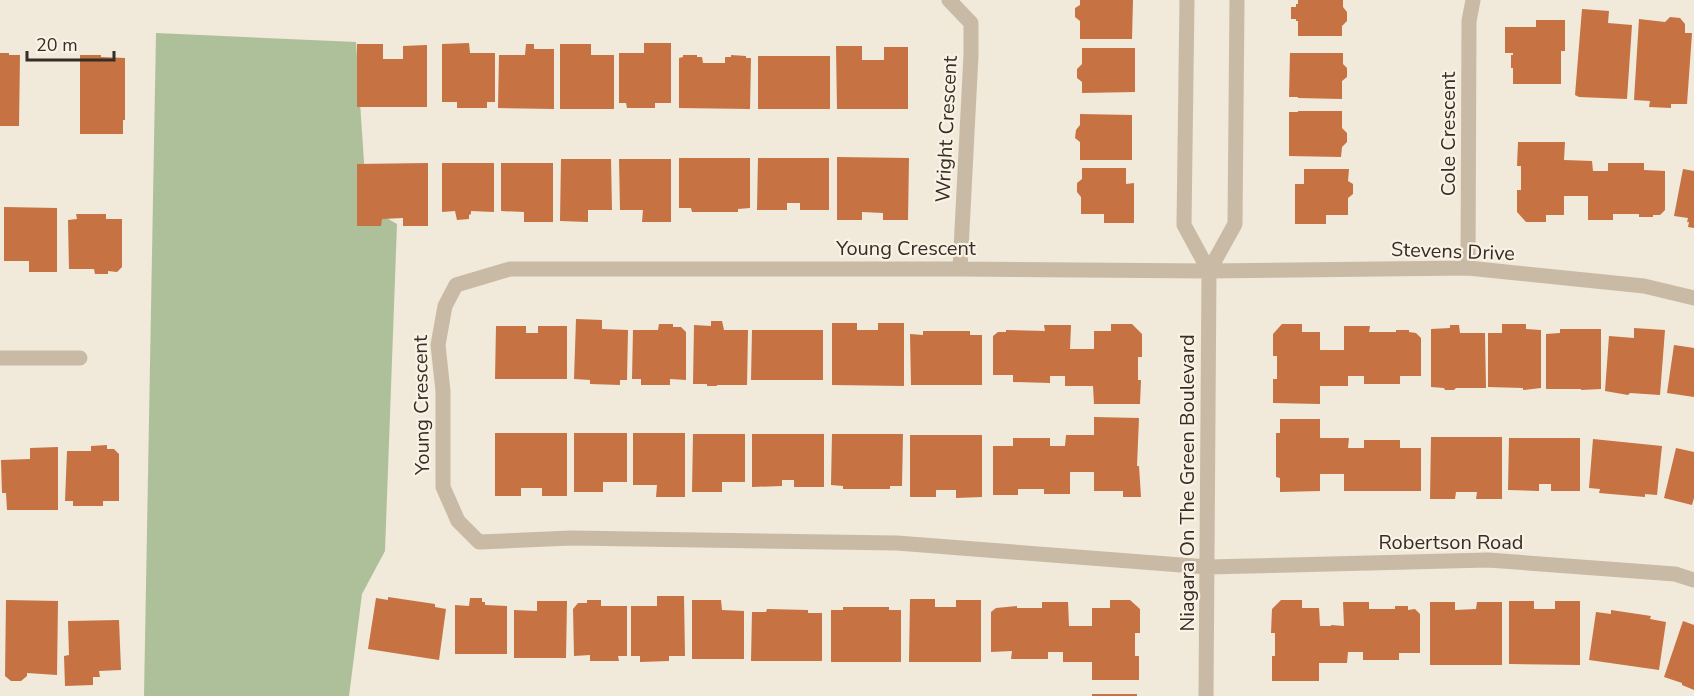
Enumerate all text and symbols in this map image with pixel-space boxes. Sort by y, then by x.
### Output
scale bar [27,24,114,62]
text: 20 m [36,33,78,57]
street label: Wright Crescent [929,54,964,203]
street label: Cole Crescent [1435,71,1462,196]
street label: Young Crescent [835,235,977,262]
street label: Stevens Drive [1391,236,1515,267]
street label: Young Crescent [407,334,436,476]
street label: Niagara On The Green Boulevard [1174,334,1201,632]
street label: Robertson Road [1378,529,1524,556]

